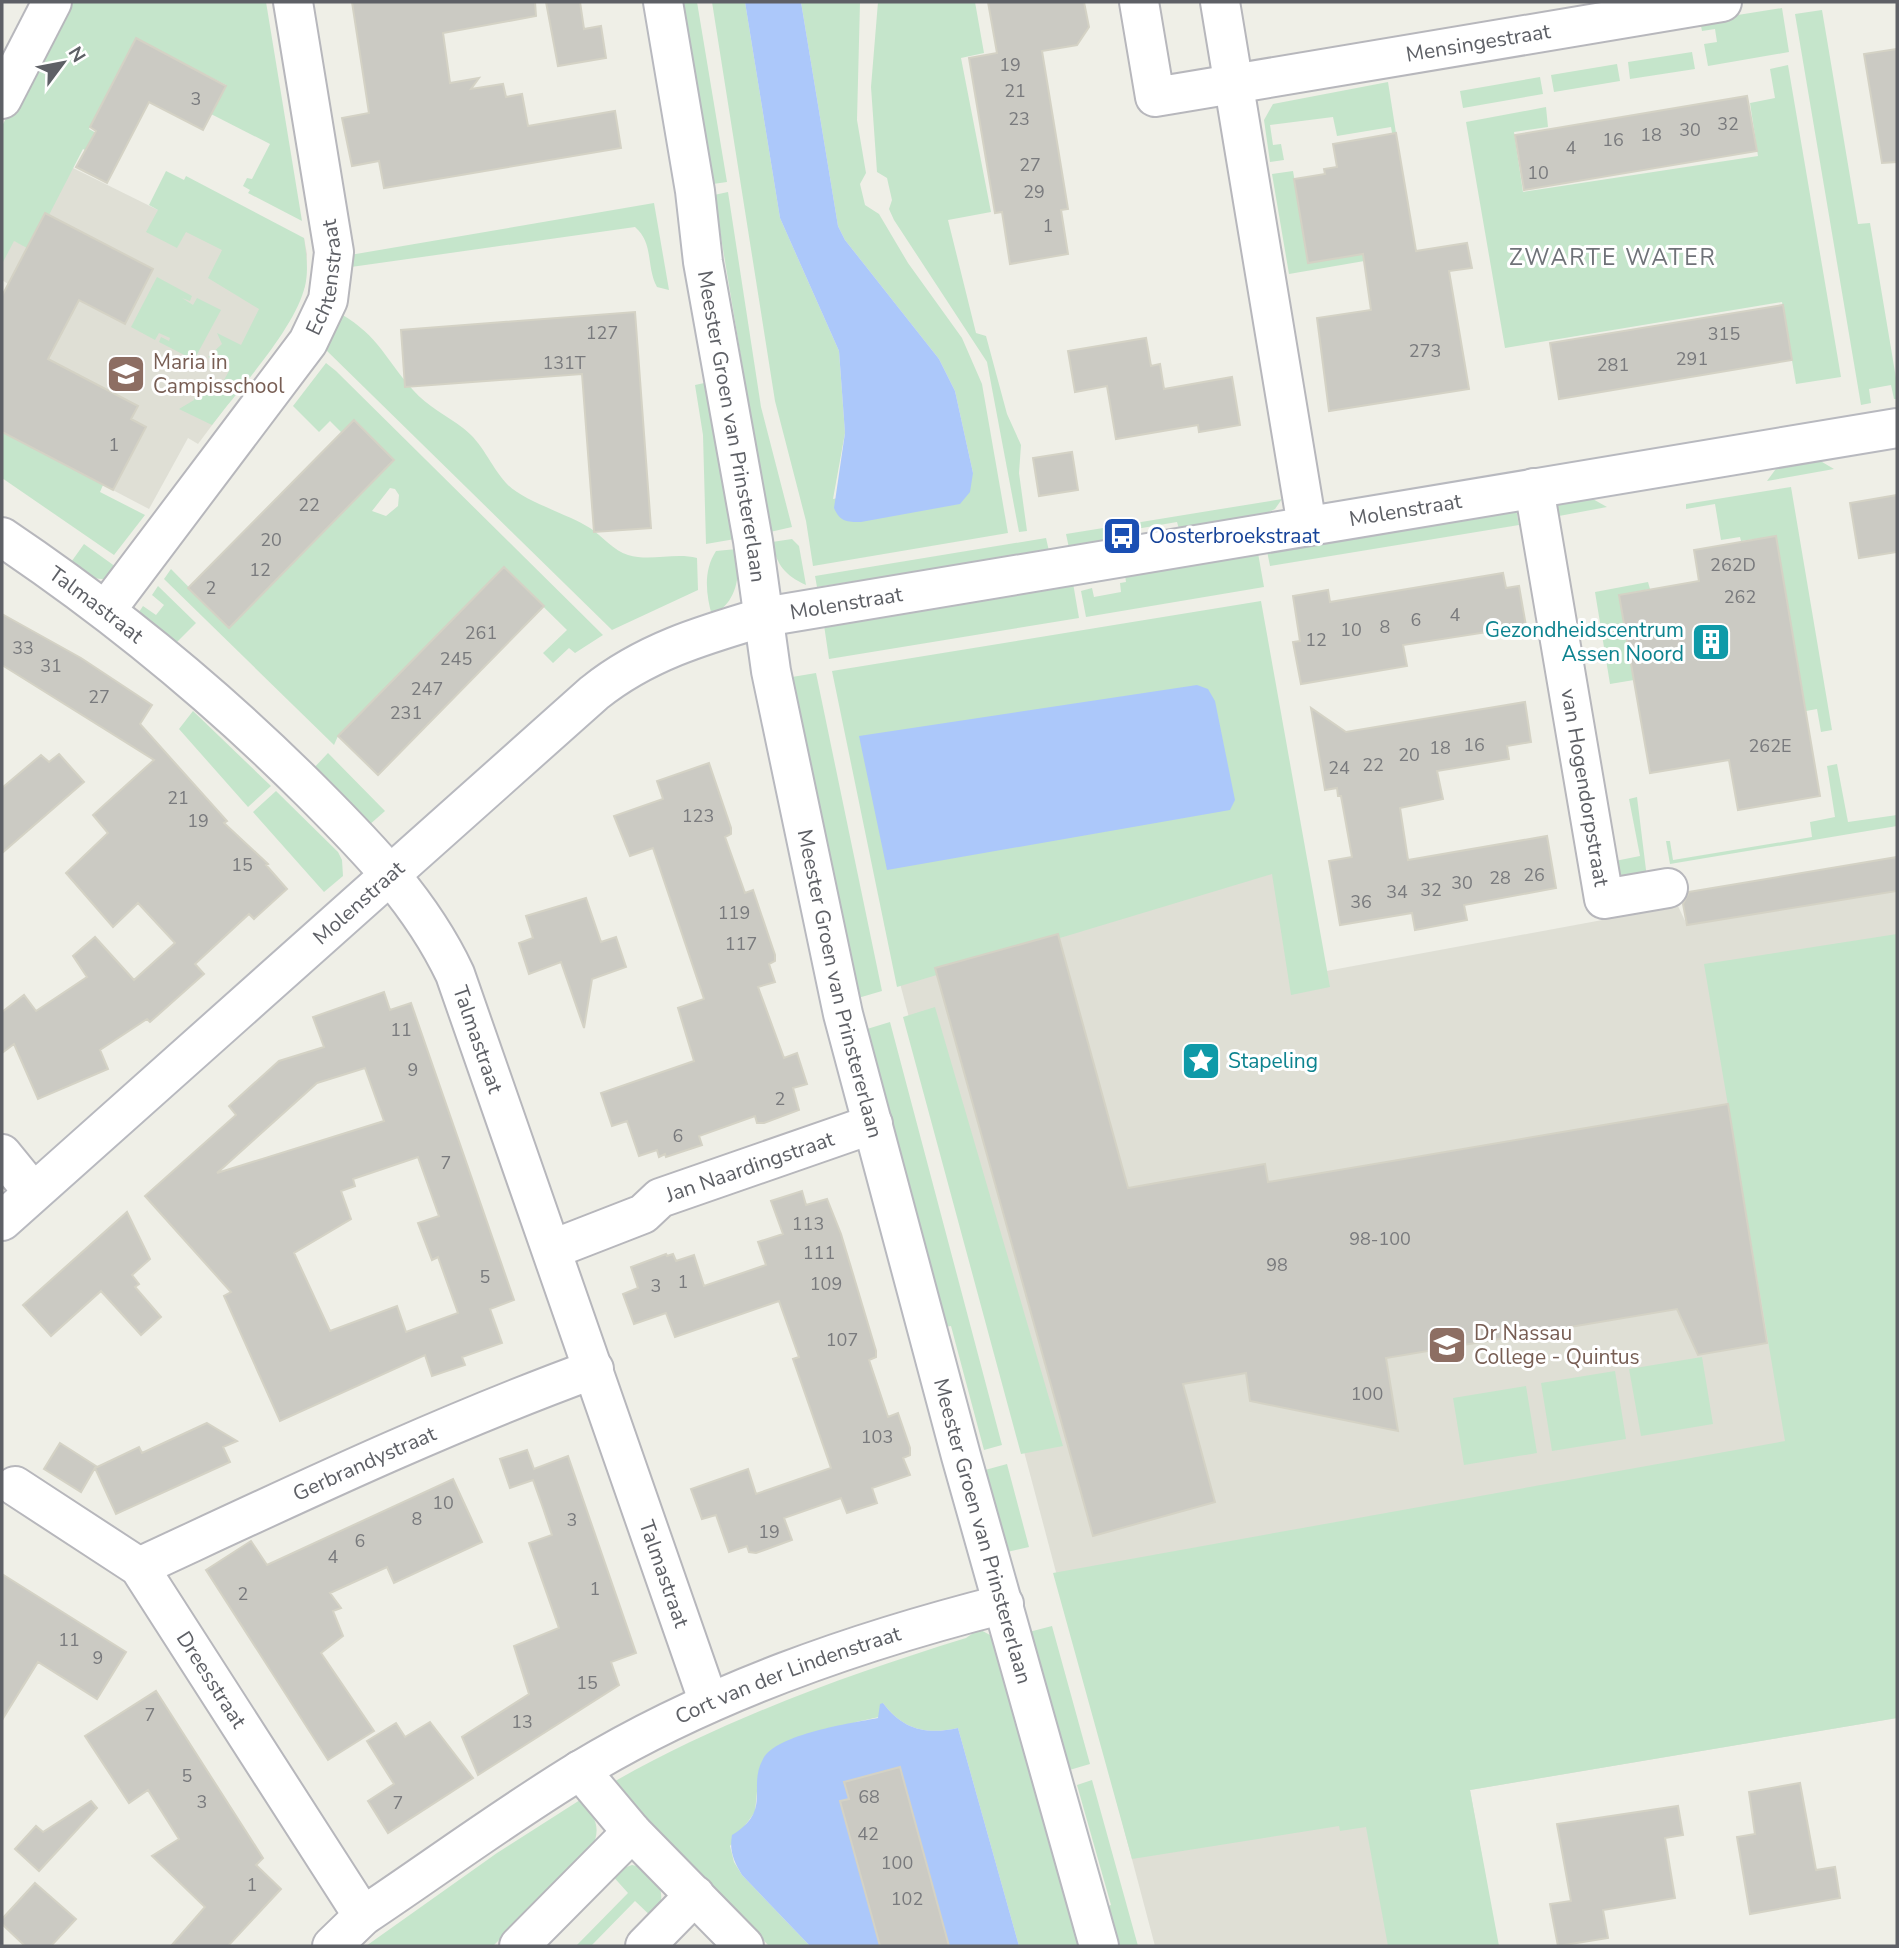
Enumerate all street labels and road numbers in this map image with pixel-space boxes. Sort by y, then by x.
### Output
street label: Mensingestraat [1404,17,1553,69]
street label: Echtenstraat [299,217,348,340]
street label: Meester Groen van Prinstererlaan [691,268,773,584]
street label: Molenstraat [1347,487,1464,533]
street label: Talmastraat [43,560,150,650]
street label: Molenstraat [788,580,905,626]
street label: van Hogendorpstraat [1554,687,1616,889]
street label: Meester Groen van Prinstererlaan [791,827,889,1141]
street label: Molenstraat [307,854,411,951]
street label: Talmastraat [446,982,510,1097]
street label: Jan Naardingstraat [661,1124,838,1209]
street label: Meester Groen van Prinstererlaan [927,1375,1039,1687]
street label: Gerbrandystraat [288,1419,441,1508]
street label: Talmastraat [632,1516,696,1632]
street label: Cort van der Lindenstraat [671,1619,905,1731]
street label: Dreesstraat [170,1626,253,1734]

